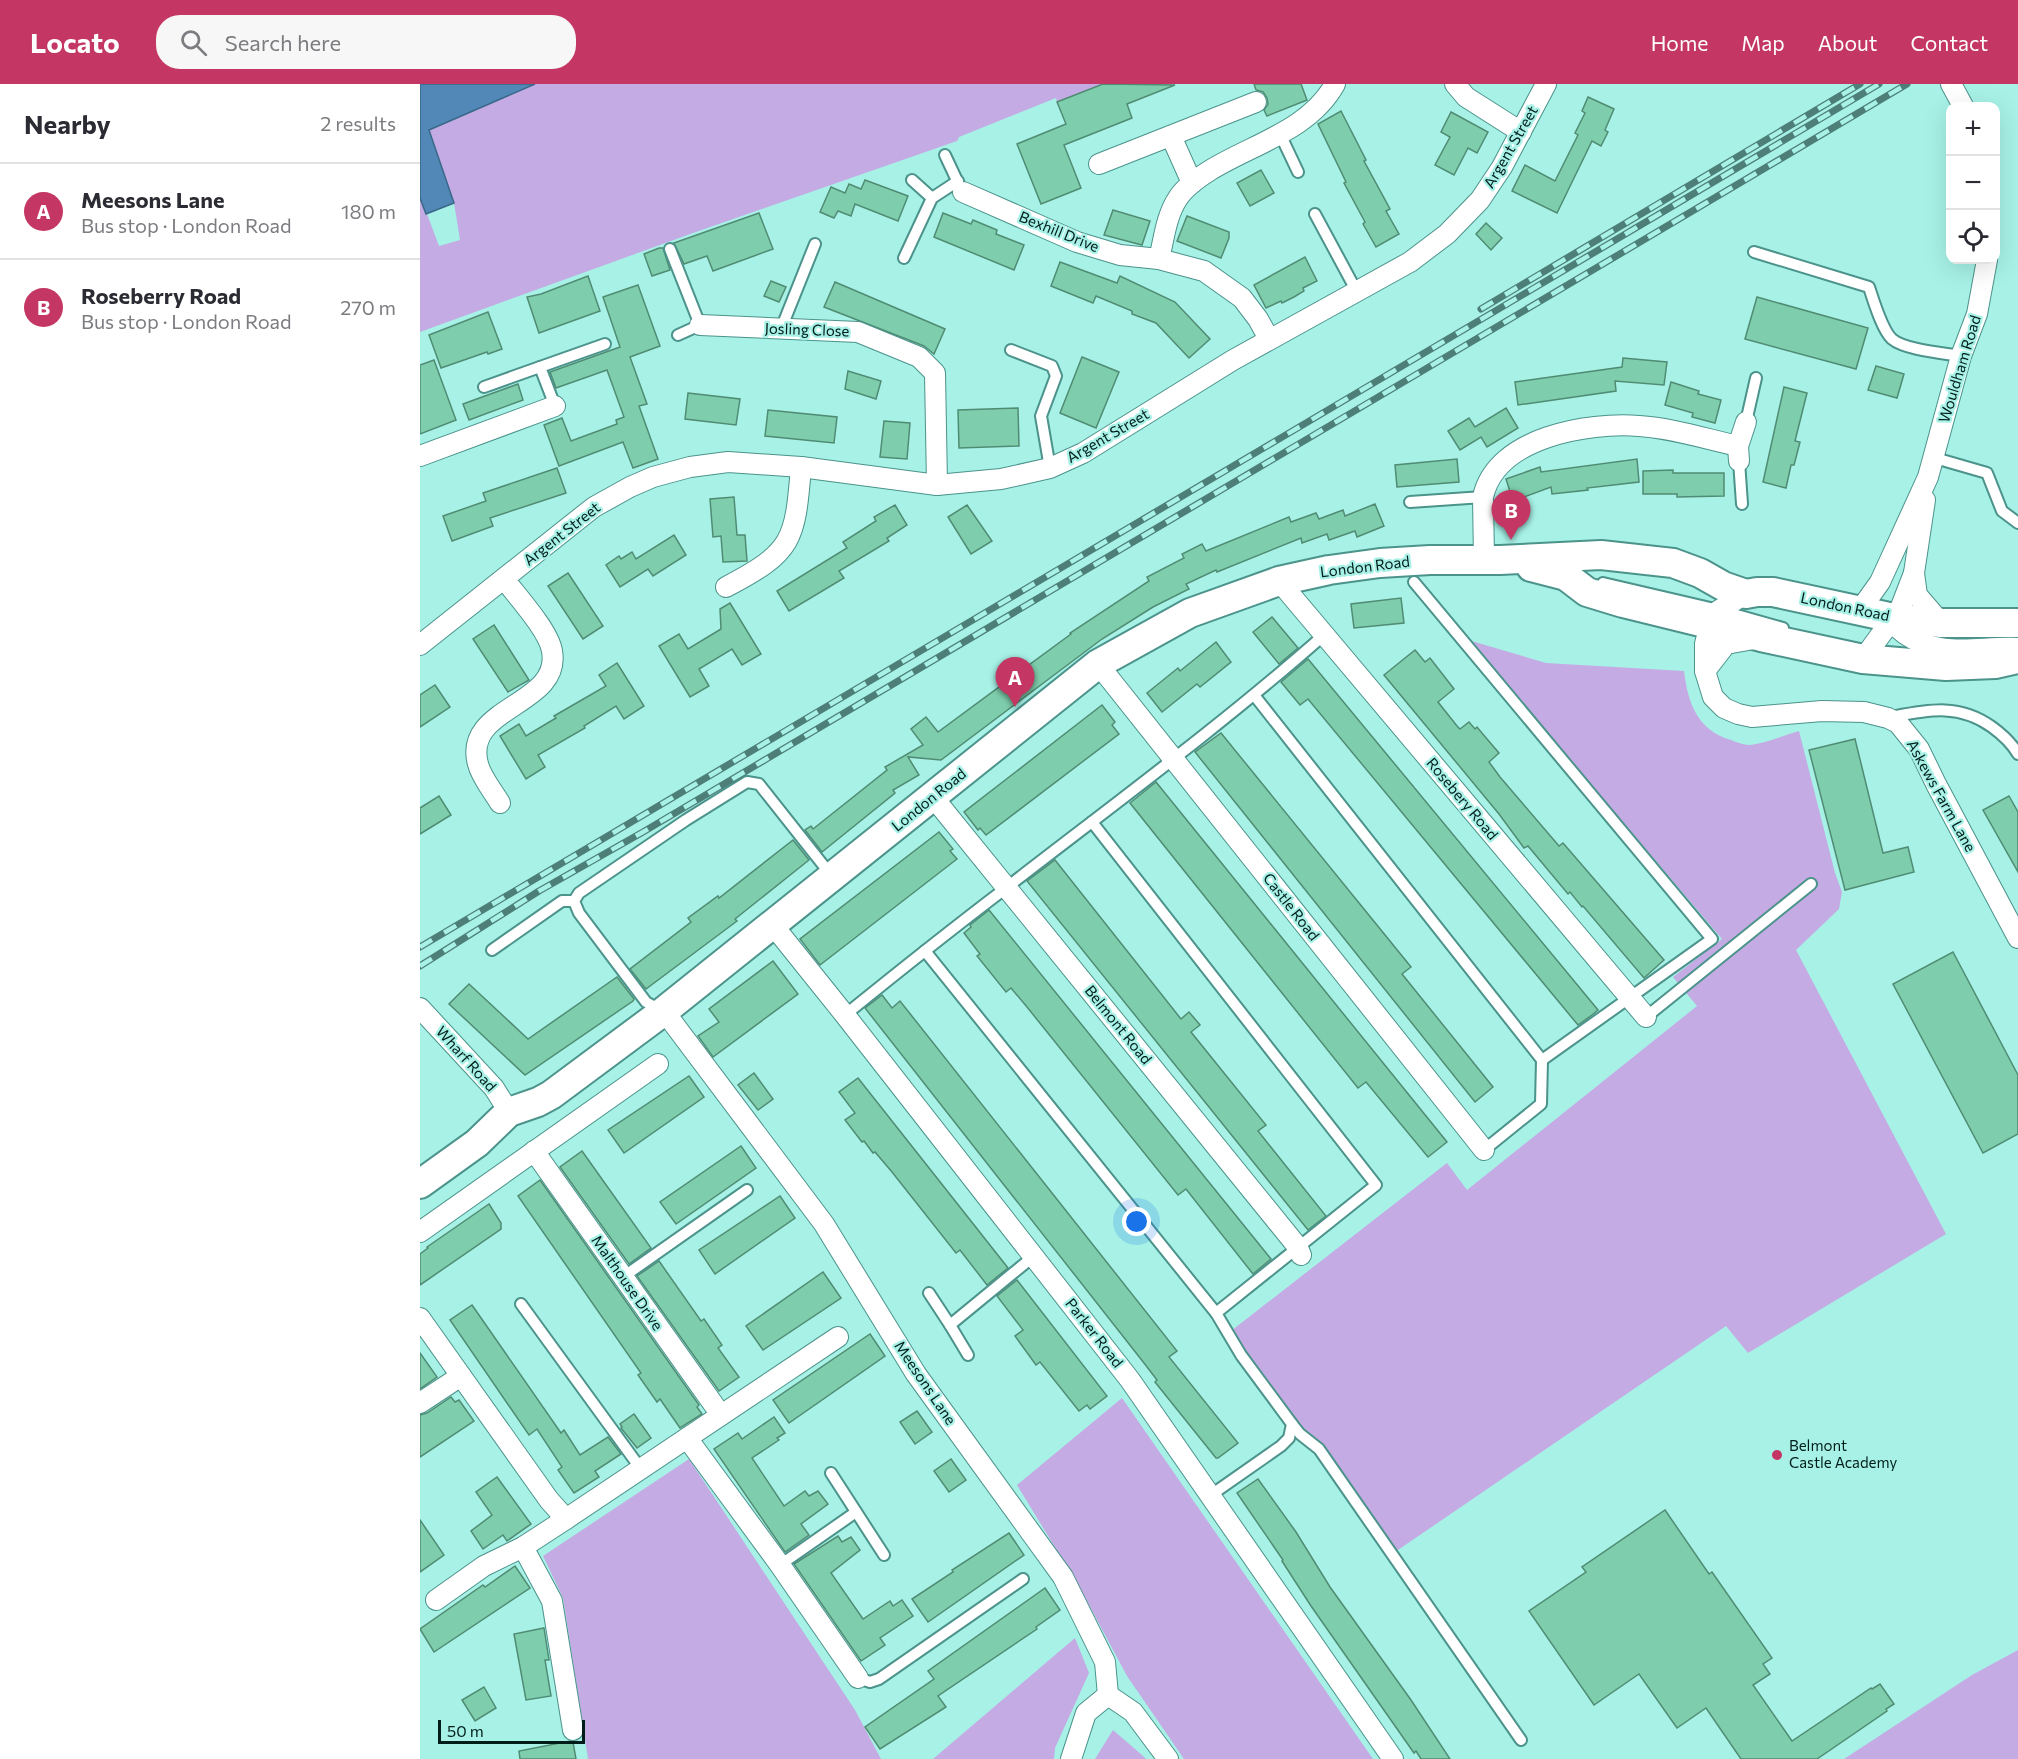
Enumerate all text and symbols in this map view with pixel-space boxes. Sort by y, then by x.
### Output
search box [156,15,576,69]
text: Locato [30,25,120,59]
icon: search [177,26,210,59]
text: Search here [225,29,341,56]
text: Home [1651,30,1708,55]
text: Map [1741,30,1785,55]
text: About [1818,30,1877,55]
text: Contact [1910,30,1988,55]
street label: Argent Street [1479,102,1541,191]
map controls [1946,102,2000,264]
button: + [1946,102,2000,156]
text: Nearby [24,108,111,139]
text: 2 results [320,111,396,135]
button: − [1946,156,2000,210]
text: Meesons Lane [81,186,224,213]
text: A [36,199,51,223]
text: 180 m [341,199,396,223]
street label: Bexhill Drive [1017,207,1102,255]
button: locate [1946,210,2000,264]
text: Bus stop · London Road [81,213,292,237]
text: Roseberry Road [81,282,241,309]
text: B [37,295,50,319]
text: 270 m [340,295,396,319]
text: Bus stop · London Road [81,309,292,333]
street label: Wouldham Road [1934,313,1984,425]
street label: Josling Close [764,319,850,339]
street label: Argent Street [1063,404,1152,466]
pin: B [1492,490,1530,540]
street label: Argent Street [519,498,603,569]
street label: London Road [1319,552,1411,580]
street label: London Road [1799,588,1891,624]
pin: A [996,658,1034,707]
street label: Askews Farm Lane [1904,736,1980,855]
street label: Rosebery Road [1423,754,1502,843]
street label: London Road [888,764,969,835]
street label: Castle Road [1260,869,1324,944]
street label: Belmont Road [1082,981,1156,1067]
street label: Wharf Road [433,1022,501,1095]
your location [1122,1207,1151,1236]
street label: Malthouse Drive [588,1231,667,1333]
street label: Parker Road [1062,1294,1127,1371]
street label: Meesons Lane [891,1337,961,1428]
place label: Belmont Castle Academy [1789,1436,1897,1471]
marker: Belmont Castle Academy [1770,1448,1784,1462]
scale bar [438,1717,585,1744]
text: 50 m [447,1721,484,1740]

